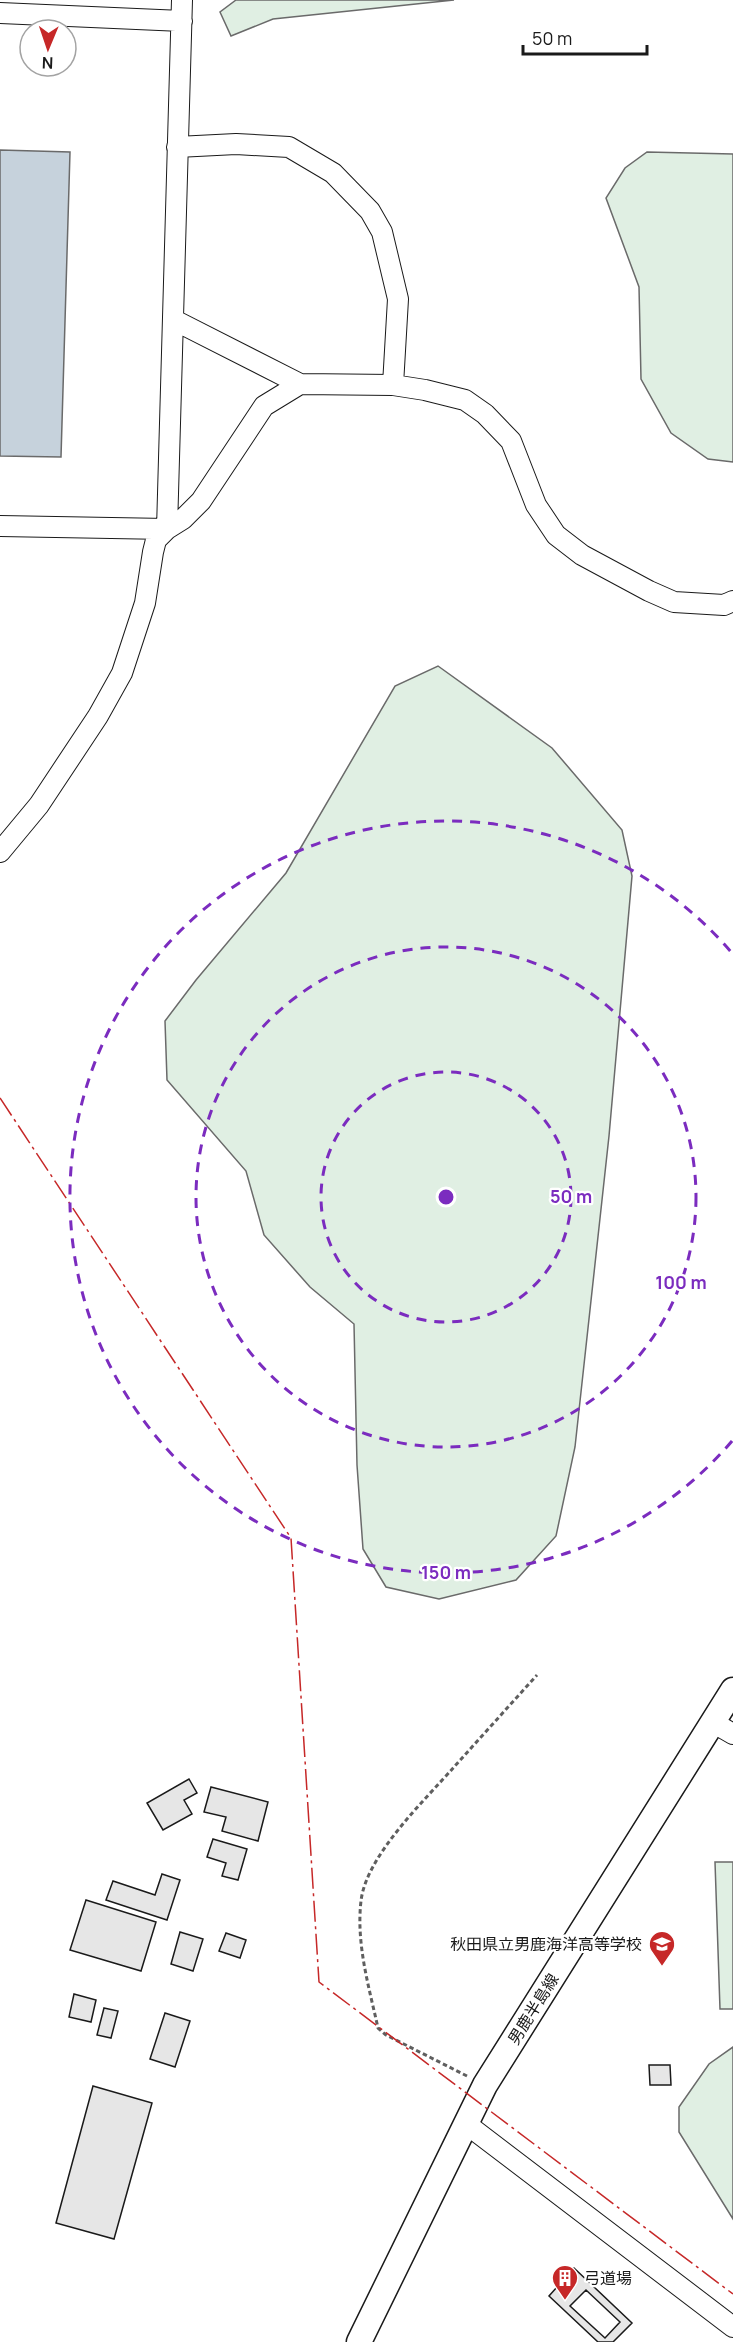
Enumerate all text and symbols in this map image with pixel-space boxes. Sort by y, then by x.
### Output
north arrow [18,18,78,78]
scale bar [523,18,648,56]
text: 50 m [532,26,572,50]
text: N [41,52,54,74]
text: 50 m [550,1184,592,1208]
centre of rings [436,1187,456,1207]
text: 100 m [655,1270,707,1294]
text: 150 m [421,1560,471,1584]
school or university icon: 秋田県立男鹿海洋高等学校 [647,1929,677,1967]
place label: 秋田県立男鹿海洋高等学校 [450,1933,642,1955]
street label: 男鹿半島線 [502,1969,564,2049]
building icon: 弓道場 [550,2263,580,2301]
place label: 弓道場 [584,2267,632,2289]

